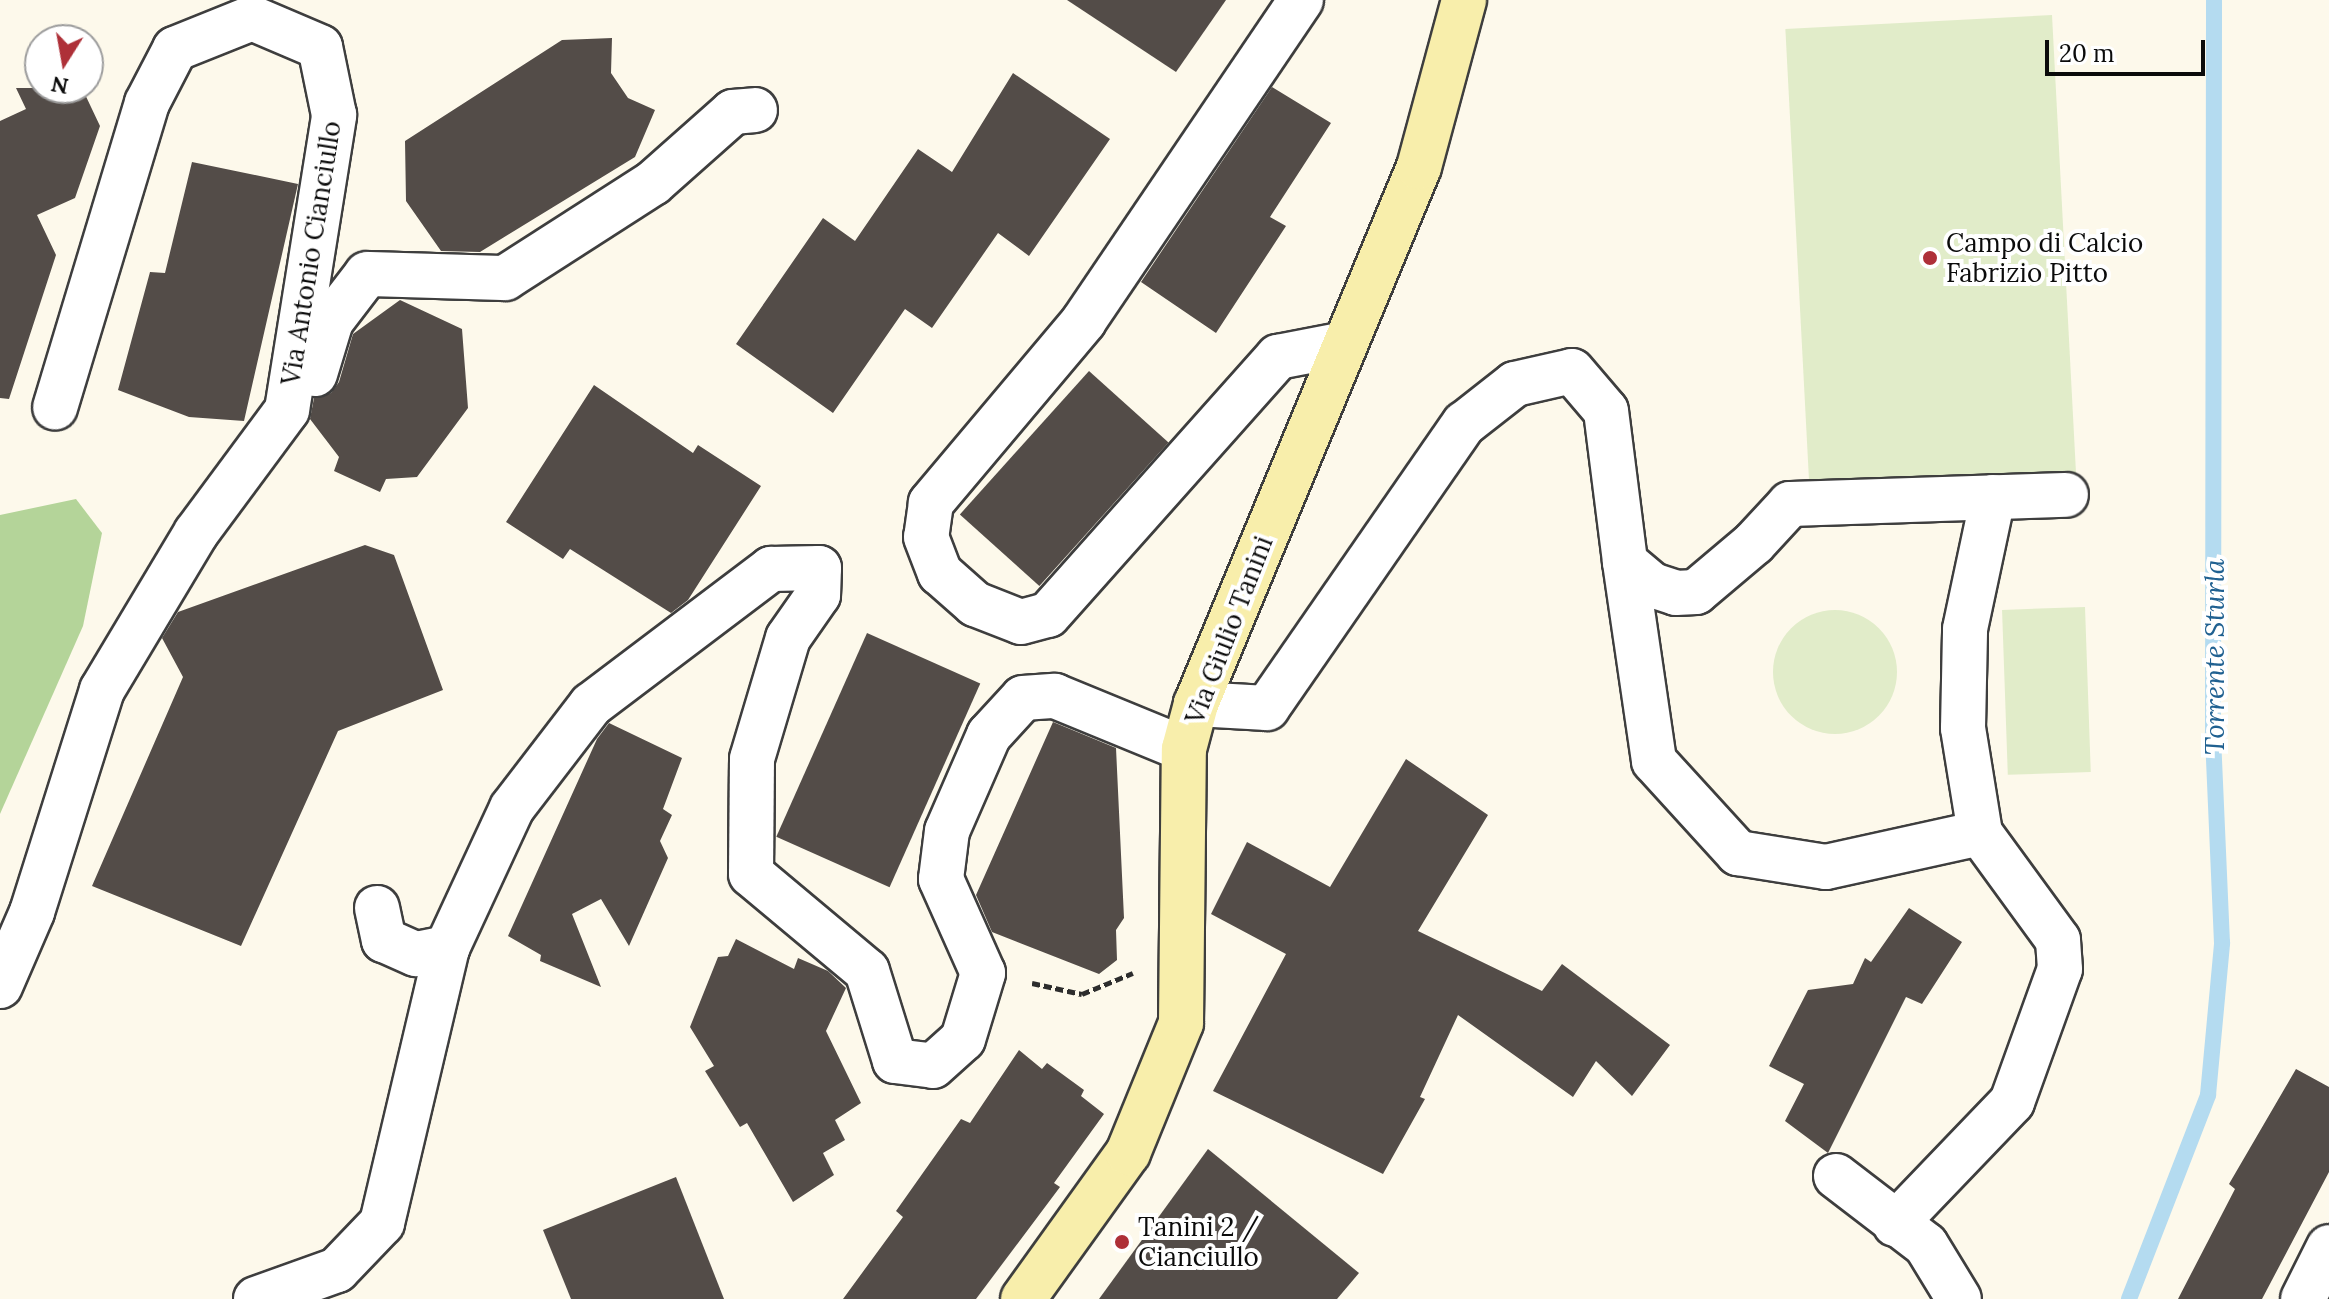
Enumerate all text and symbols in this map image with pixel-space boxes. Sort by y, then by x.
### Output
north arrow [24,24,104,104]
scale bar [2049,24,2209,74]
text: 20 m [2059,38,2115,69]
text: N [49,70,71,101]
street label: Via Antonio Cianciullo [275,119,347,387]
place label: Campo di Calcio Fabrizio Pitto [1946,227,2143,288]
marker: Campo di Calcio Fabrizio Pitto [1921,249,1939,267]
street label: Via Giulio Tanini [1179,532,1279,728]
water label: Torrente Sturla [2197,559,2231,755]
place label: Tanini 2 / Cianciullo [1138,1211,1259,1272]
marker: Tanini 2 / Cianciullo [1113,1233,1131,1251]

